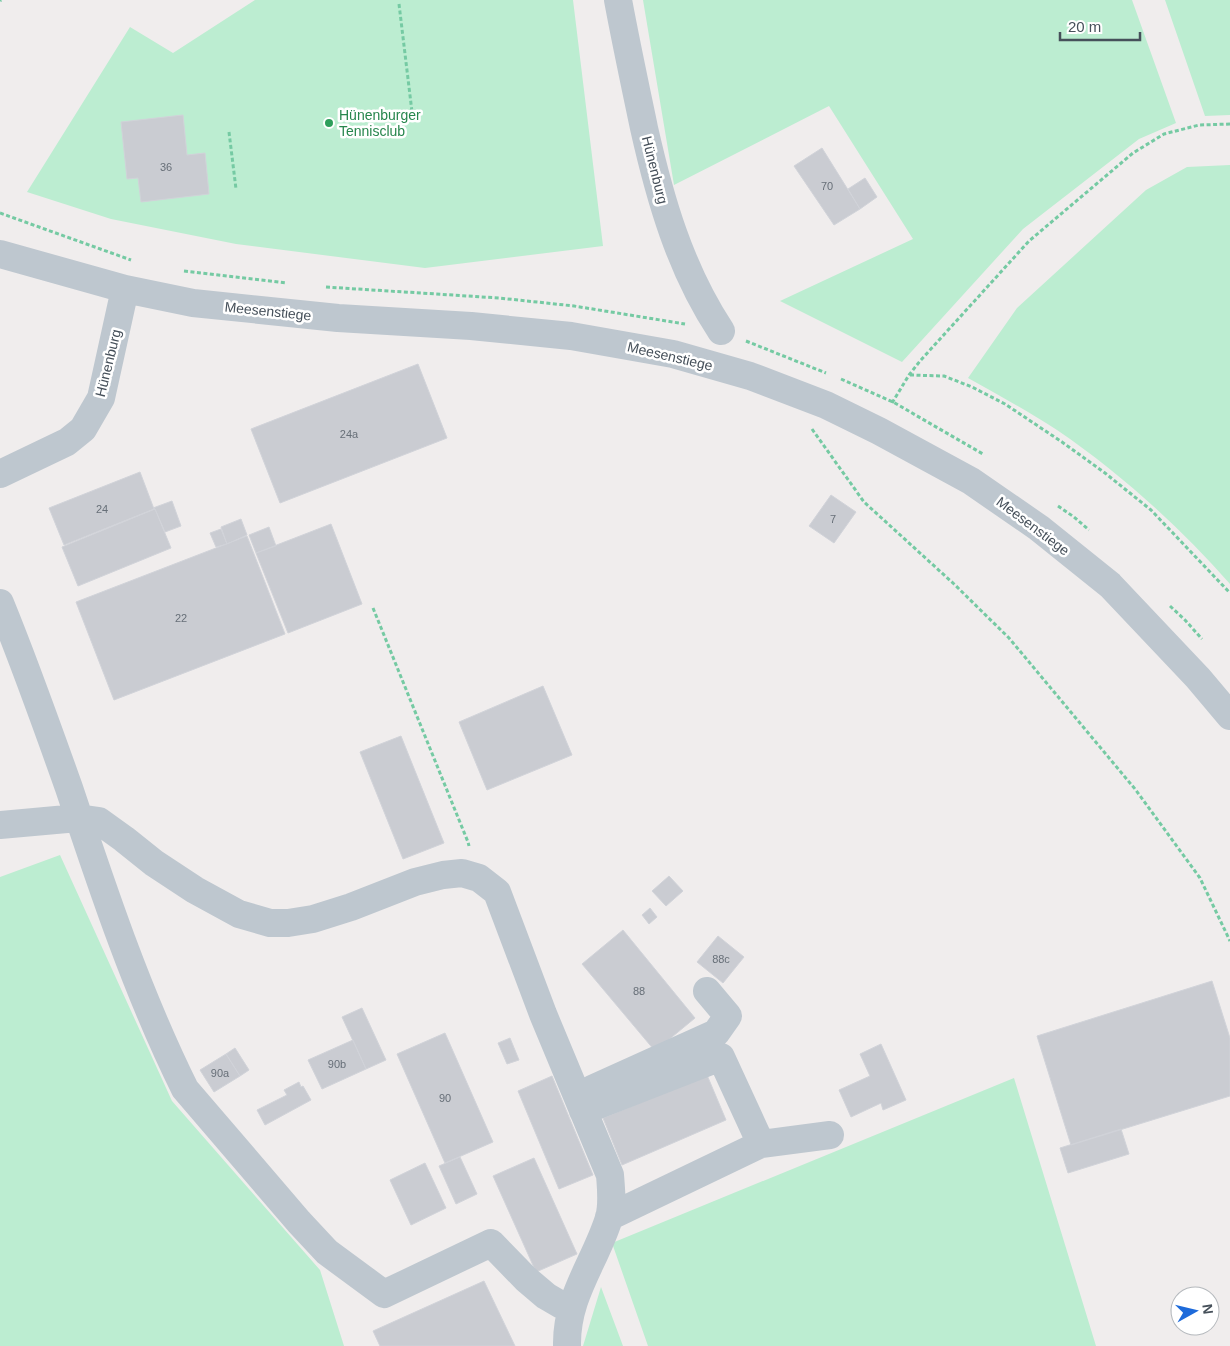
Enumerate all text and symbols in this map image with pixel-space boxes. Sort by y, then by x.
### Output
scale bar [1060,10,1140,42]
text: 20 m [1068,18,1101,35]
place label: Hünenburger Tennisclub [339,107,421,139]
marker: Hünenburger Tennisclub [323,117,335,129]
street label: Hünenburg [639,134,671,206]
house number: 36 [160,161,172,173]
house number: 70 [821,180,833,192]
street label: Meesenstiege [224,298,312,324]
street label: Hünenburg [92,327,124,399]
street label: Meesenstiege [626,338,714,374]
house number: 24a [340,428,359,440]
street label: Meesenstiege [993,493,1073,559]
house number: 24 [96,503,108,515]
house number: 7 [830,513,836,525]
house number: 22 [175,612,187,624]
house number: 88c [712,953,730,965]
house number: 88 [633,985,645,997]
house number: 90b [328,1058,346,1070]
house number: 90a [211,1067,230,1079]
house number: 90 [439,1092,451,1104]
north arrow [1170,1286,1220,1336]
text: N [1199,1303,1217,1315]

